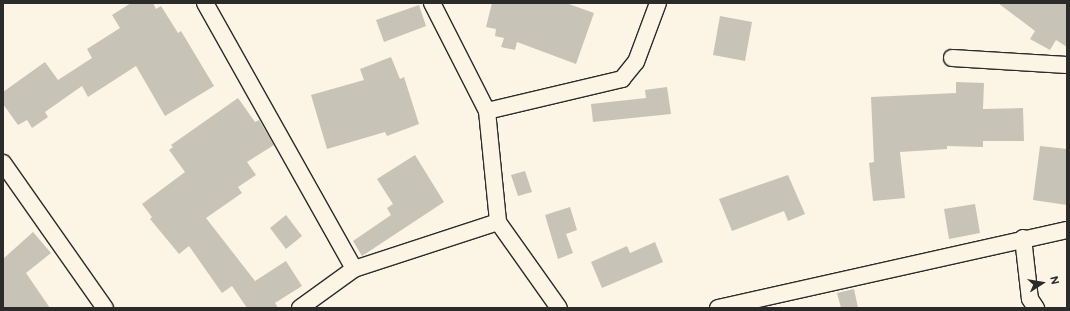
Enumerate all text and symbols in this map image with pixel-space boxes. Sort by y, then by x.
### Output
north arrow [1022,263,1062,303]
text: N [1047,275,1061,286]

